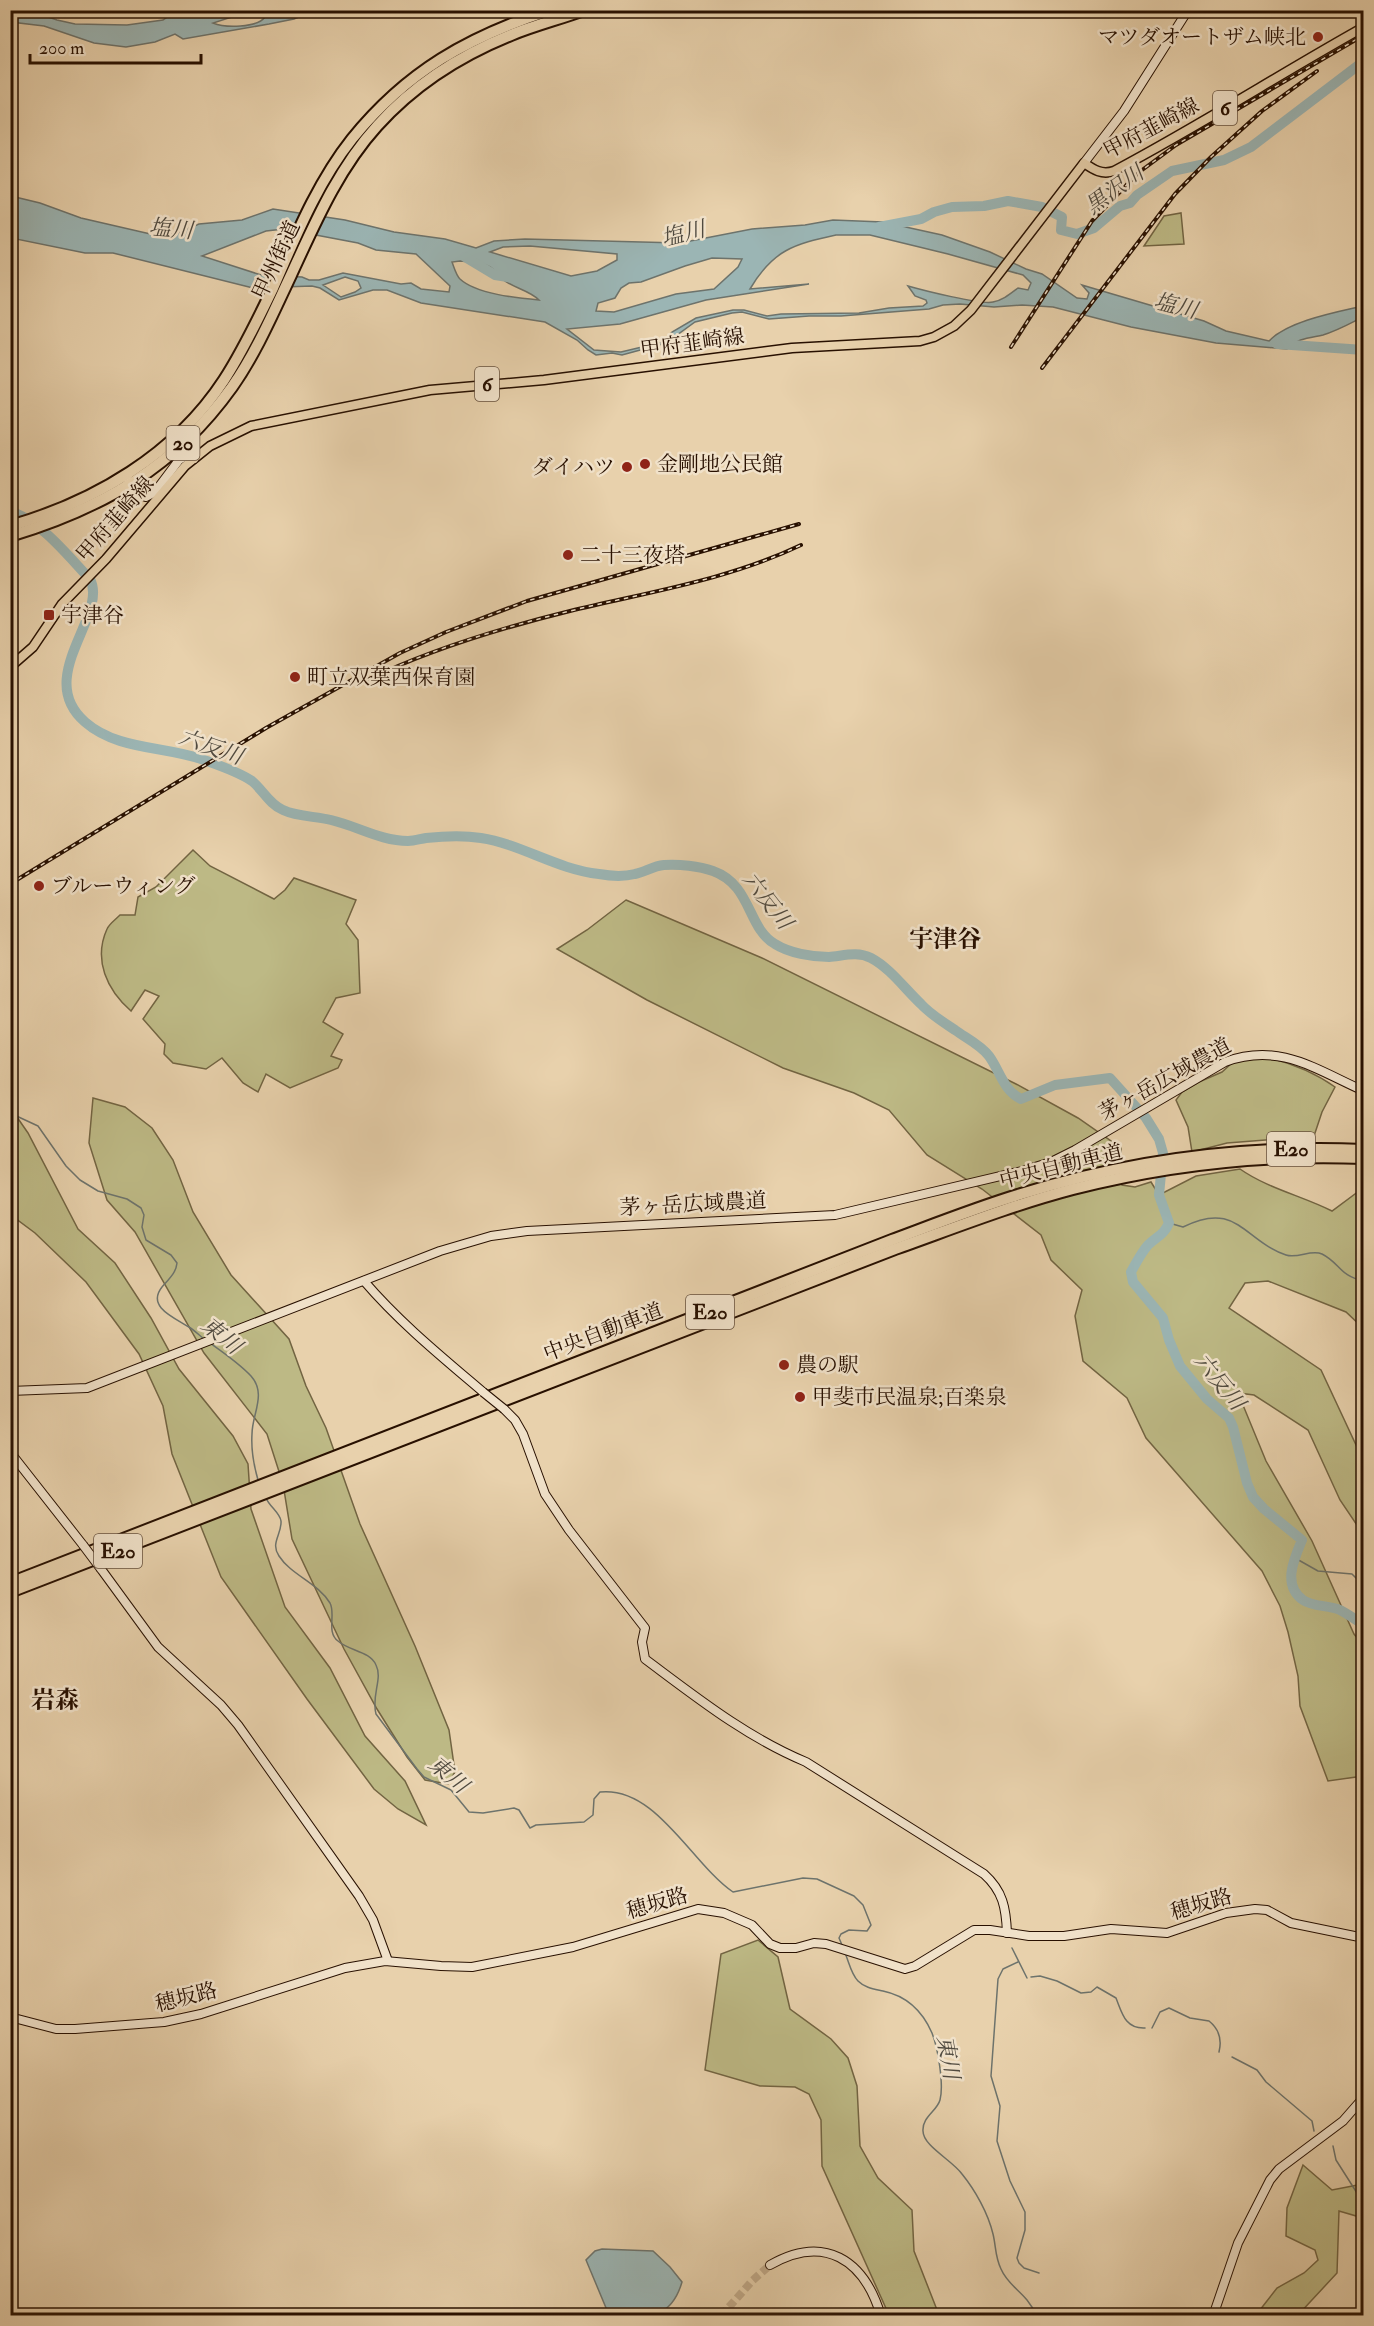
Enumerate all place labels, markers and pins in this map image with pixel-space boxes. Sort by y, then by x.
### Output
place label: マツダオートザム峡北 [1098,24,1306,51]
marker: マツダオートザム峡北 [1311,30,1325,44]
place label: 金剛地公民館 [657,451,783,478]
place label: ダイハツ [532,454,615,481]
marker: 金剛地公民館 [638,457,652,471]
marker: ダイハツ [620,460,634,474]
place label: 二十三夜塔 [580,542,685,569]
marker: 二十三夜塔 [561,548,575,562]
place label: 宇津谷 [61,602,124,629]
marker: 宇津谷 [42,608,56,622]
place label: 町立双葉西保育園 [307,664,475,691]
marker: 町立双葉西保育園 [288,670,302,684]
place label: ブルーウィング [51,873,195,900]
marker: ブルーウィング [32,879,46,893]
place label: 農の駅 [796,1352,859,1379]
marker: 農の駅 [777,1358,791,1372]
place label: 甲斐市民温泉;百楽泉 [812,1384,1006,1411]
marker: 甲斐市民温泉;百楽泉 [793,1390,807,1404]

